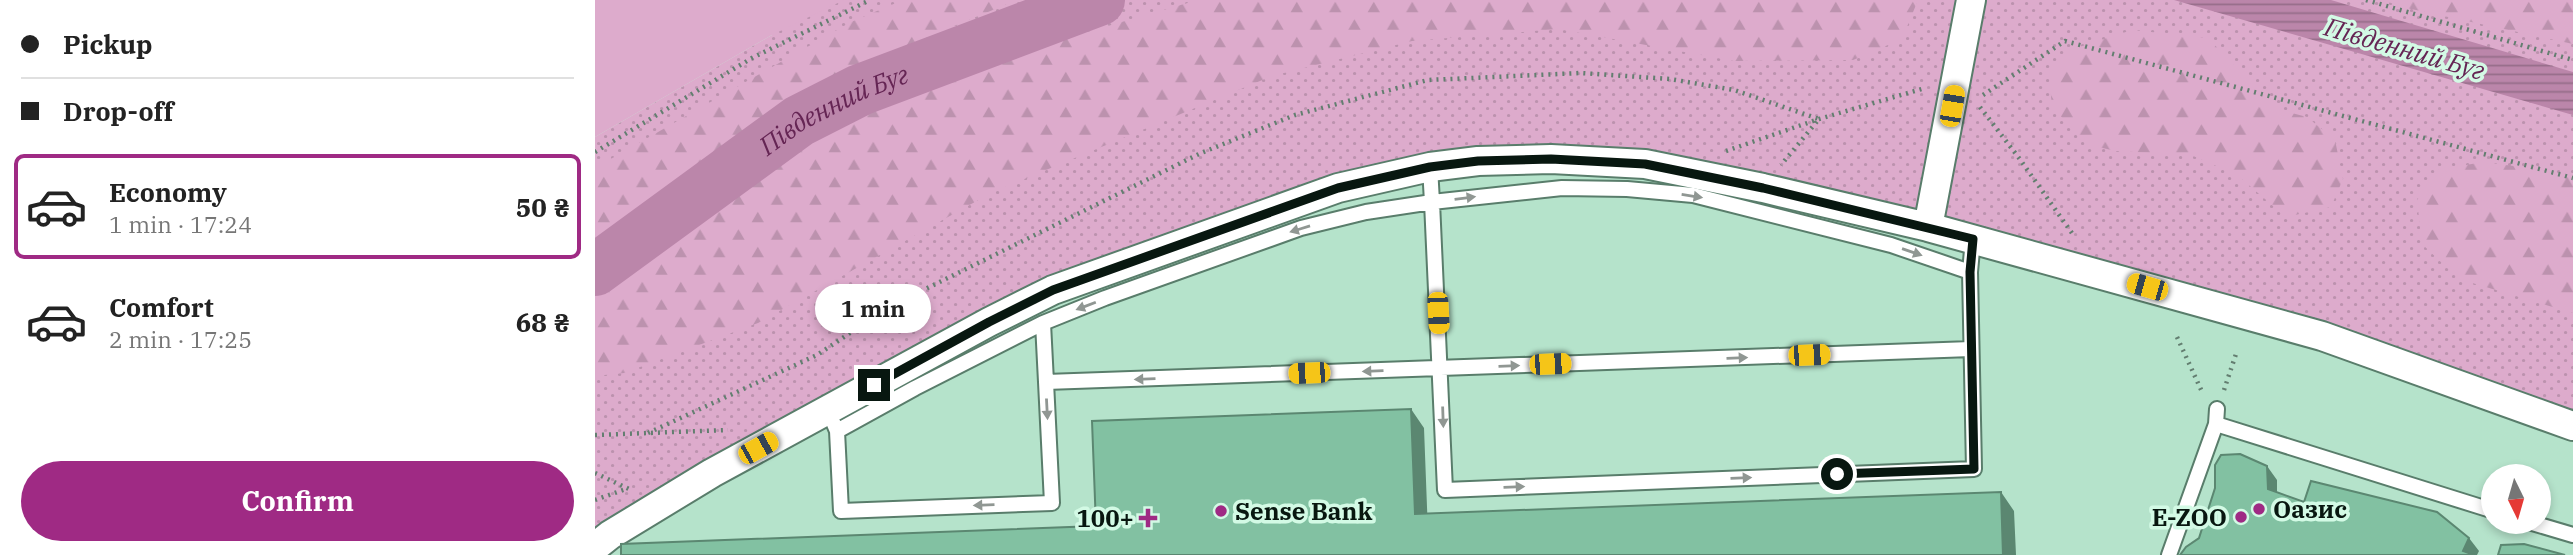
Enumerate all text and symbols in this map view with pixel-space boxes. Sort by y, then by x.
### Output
water label: Південний Буг [2320,9,2489,87]
text: Pickup [63,27,153,61]
water label: Південний Буг [751,56,913,163]
car [1939,83,1966,129]
text: Drop-off [63,94,174,128]
icon: car [25,175,88,238]
text: Economy [109,175,227,209]
text: 50 ₴ [516,190,570,224]
one-way arrow [1681,191,1703,202]
one-way arrow [1454,192,1476,203]
text: 1 min · 17:24 [109,209,252,239]
one-way arrow [1289,224,1310,234]
one-way arrow [1901,247,1922,258]
car [2124,271,2171,303]
callout: 1 min [816,284,932,332]
icon: car [25,290,88,353]
text: Comfort [109,290,214,324]
car [1427,291,1450,335]
text: 1 min [841,293,905,323]
one-way arrow [1075,300,1096,311]
text: 68 ₴ [516,305,570,339]
text: 2 min · 17:25 [109,324,252,354]
car [1788,344,1831,366]
one-way arrow [1726,352,1748,363]
car [1529,353,1572,375]
one-way arrow [1498,360,1520,371]
car [1288,362,1331,384]
one-way arrow [1362,366,1384,377]
route end [858,369,890,401]
one-way arrow [1134,373,1156,384]
one-way arrow [1042,399,1053,421]
one-way arrow [1437,406,1448,428]
car [735,429,782,467]
route start [1821,458,1853,490]
button: Confirm [21,461,574,541]
north arrow [2481,464,2551,534]
map controls [2481,464,2551,534]
one-way arrow [1730,473,1752,484]
one-way arrow [1503,482,1525,493]
place label: Оазис [2273,493,2347,525]
place label: Sense Bank [1235,495,1372,527]
one-way arrow [973,499,995,510]
place label: E-ZOO [2152,501,2227,533]
marker: Оазис [2251,501,2267,517]
place label: 100+ [1076,502,1134,534]
marker: Sense Bank [1213,503,1229,519]
marker: E-ZOO [2233,509,2249,525]
marker: 100+ [1140,510,1156,526]

